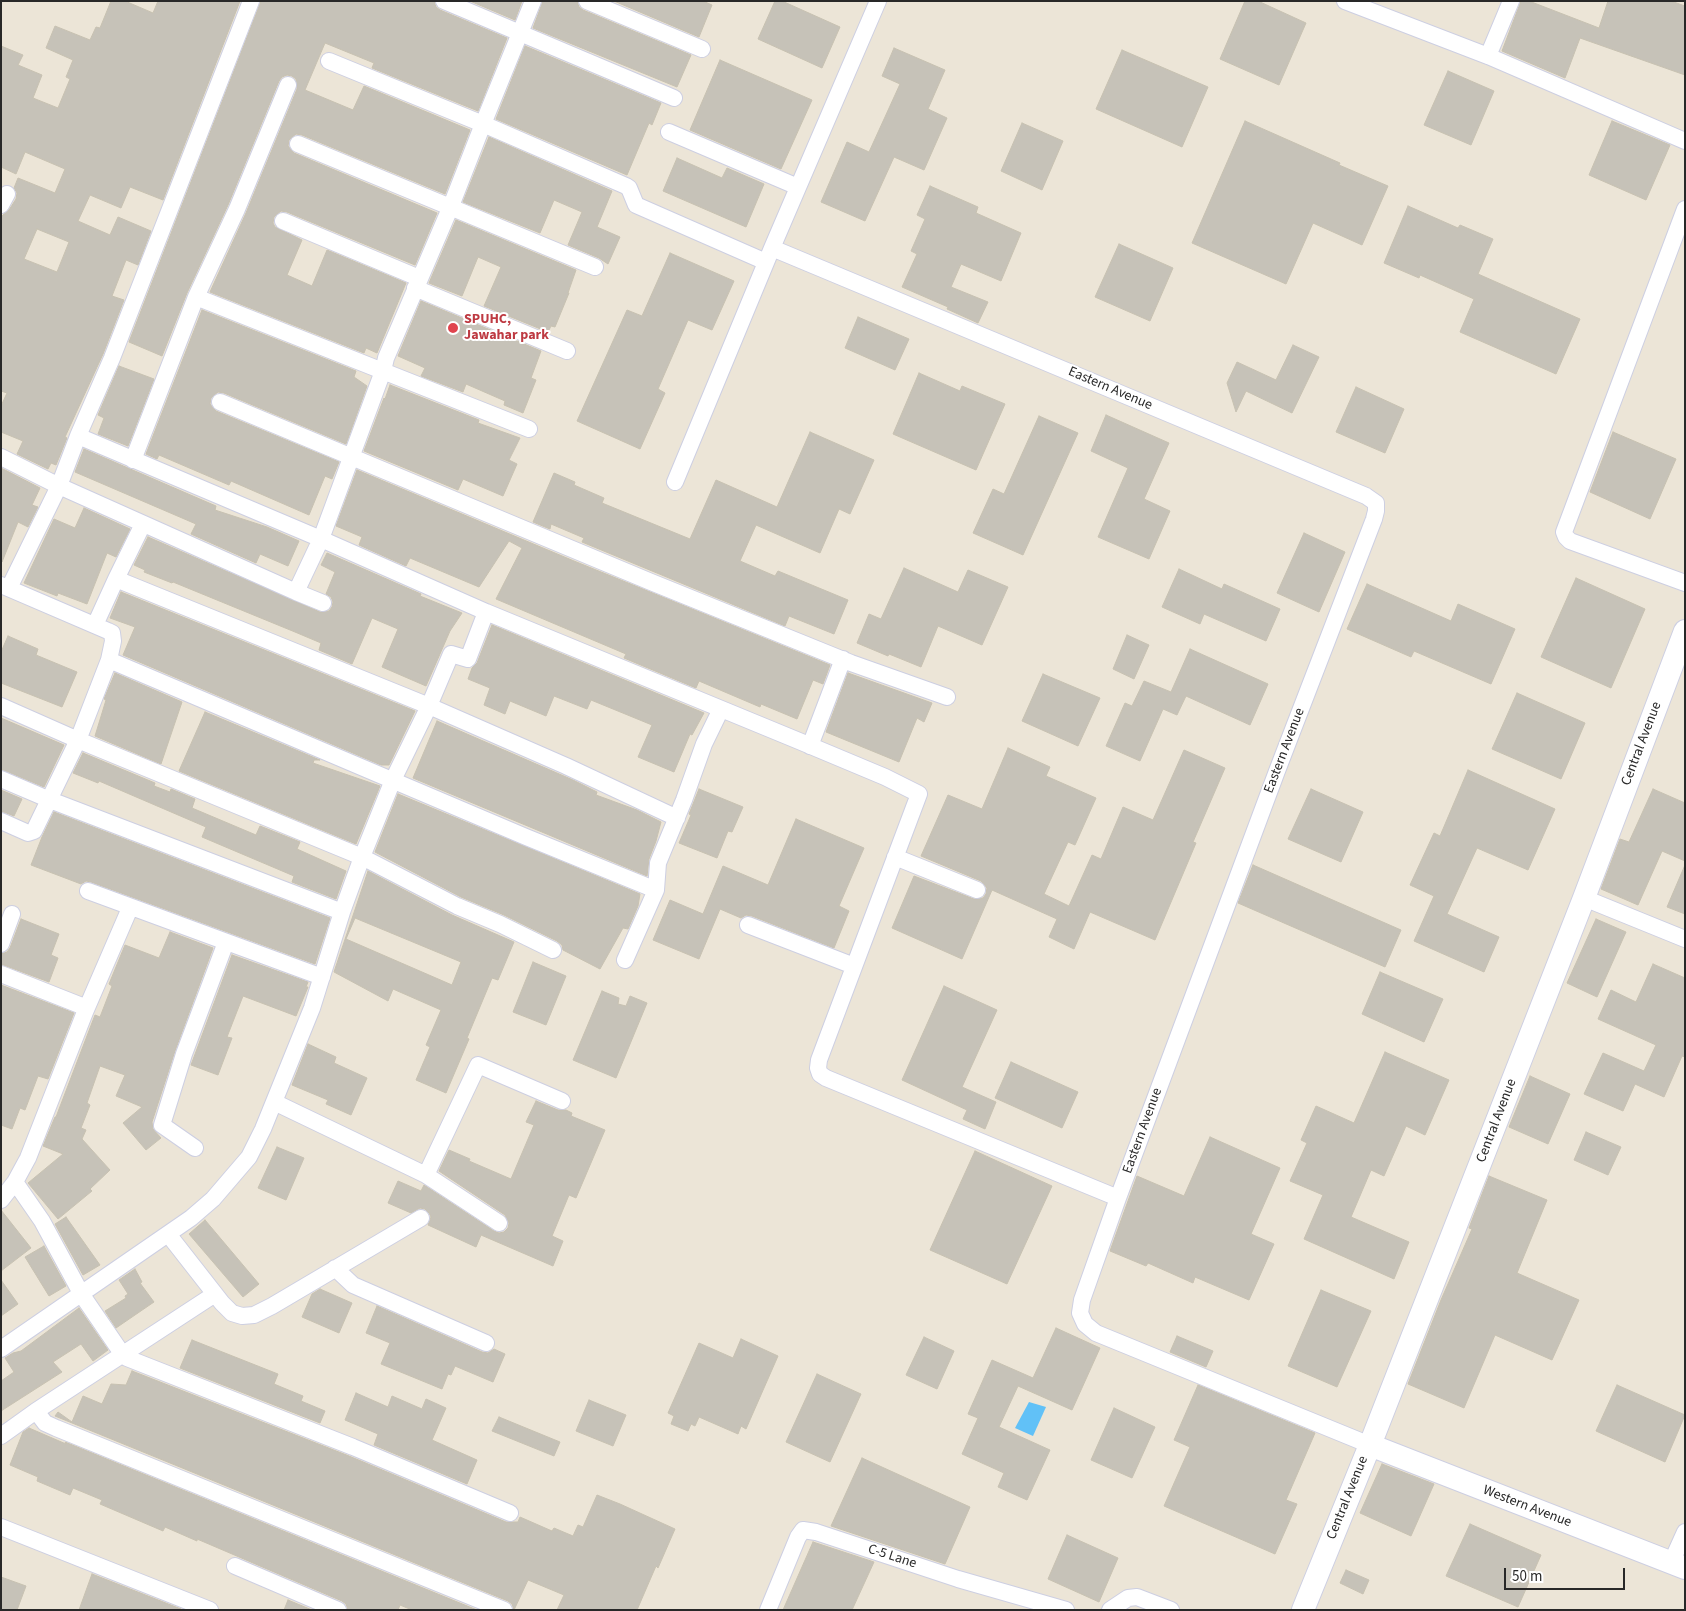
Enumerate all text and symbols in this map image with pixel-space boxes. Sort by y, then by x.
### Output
place label: SPUHC, Jawahar park [464,312,549,344]
marker: SPUHC, Jawahar park [446,321,460,335]
street label: Eastern Avenue [1065,364,1155,414]
street label: Central Avenue [1618,700,1666,788]
street label: Eastern Avenue [1261,706,1309,796]
street label: Central Avenue [1473,1077,1521,1165]
street label: Eastern Avenue [1120,1086,1166,1176]
street label: Central Avenue [1324,1454,1372,1542]
street label: Western Avenue [1480,1482,1574,1532]
street label: C-5 Lane [866,1541,918,1573]
scale bar [1506,1558,1627,1590]
text: 50 m [1512,1566,1542,1587]

